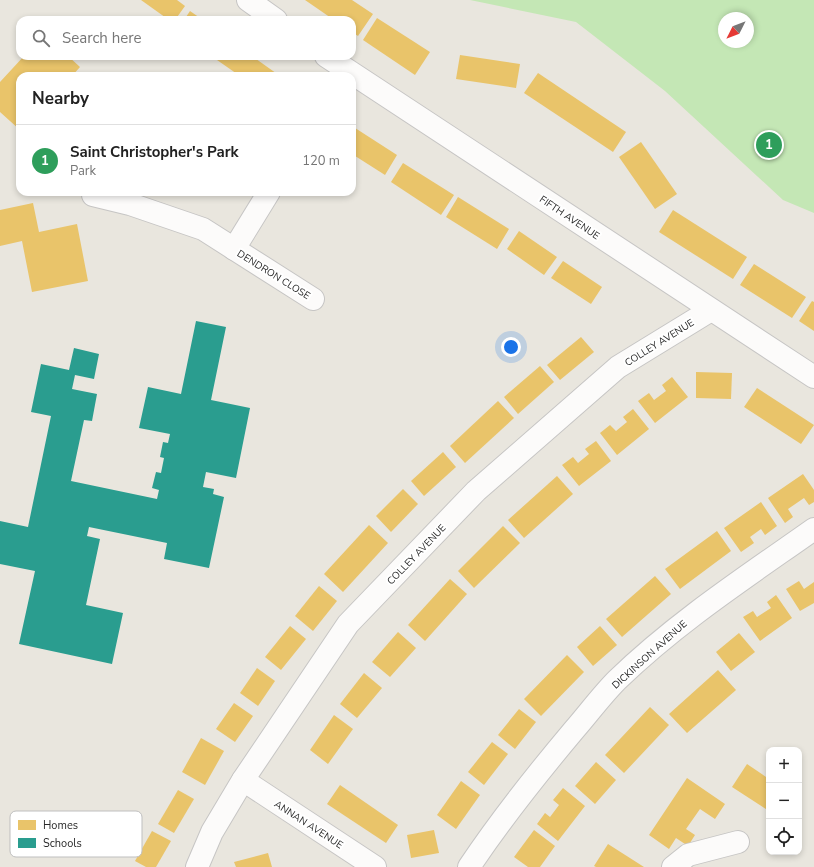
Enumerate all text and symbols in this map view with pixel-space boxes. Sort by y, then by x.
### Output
north arrow [718,12,754,48]
search box [16,16,356,60]
icon: search [30,27,52,49]
text: Search here [62,28,142,48]
text: Nearby [32,87,89,110]
pin: 1 [756,130,782,160]
text: Saint Christopher's Park [70,142,239,162]
text: 1 [41,152,49,170]
text: 120 m [302,152,340,170]
text: Park [70,162,96,180]
street label: FIFTH AVENUE [537,193,602,243]
street label: DENDRON CLOSE [234,247,313,303]
street label: COLLEY AVENUE [622,316,697,370]
your location [501,337,521,357]
street label: COLLEY AVENUE [384,521,449,588]
street label: DICKINSON AVENUE [609,617,690,692]
map controls [766,747,802,855]
button: + [766,747,802,783]
button: − [766,783,802,819]
street label: ANNAN AVENUE [271,797,346,852]
legend [10,811,142,857]
text: Homes [43,818,78,833]
button: locate [766,819,802,855]
text: Schools [43,836,82,851]

